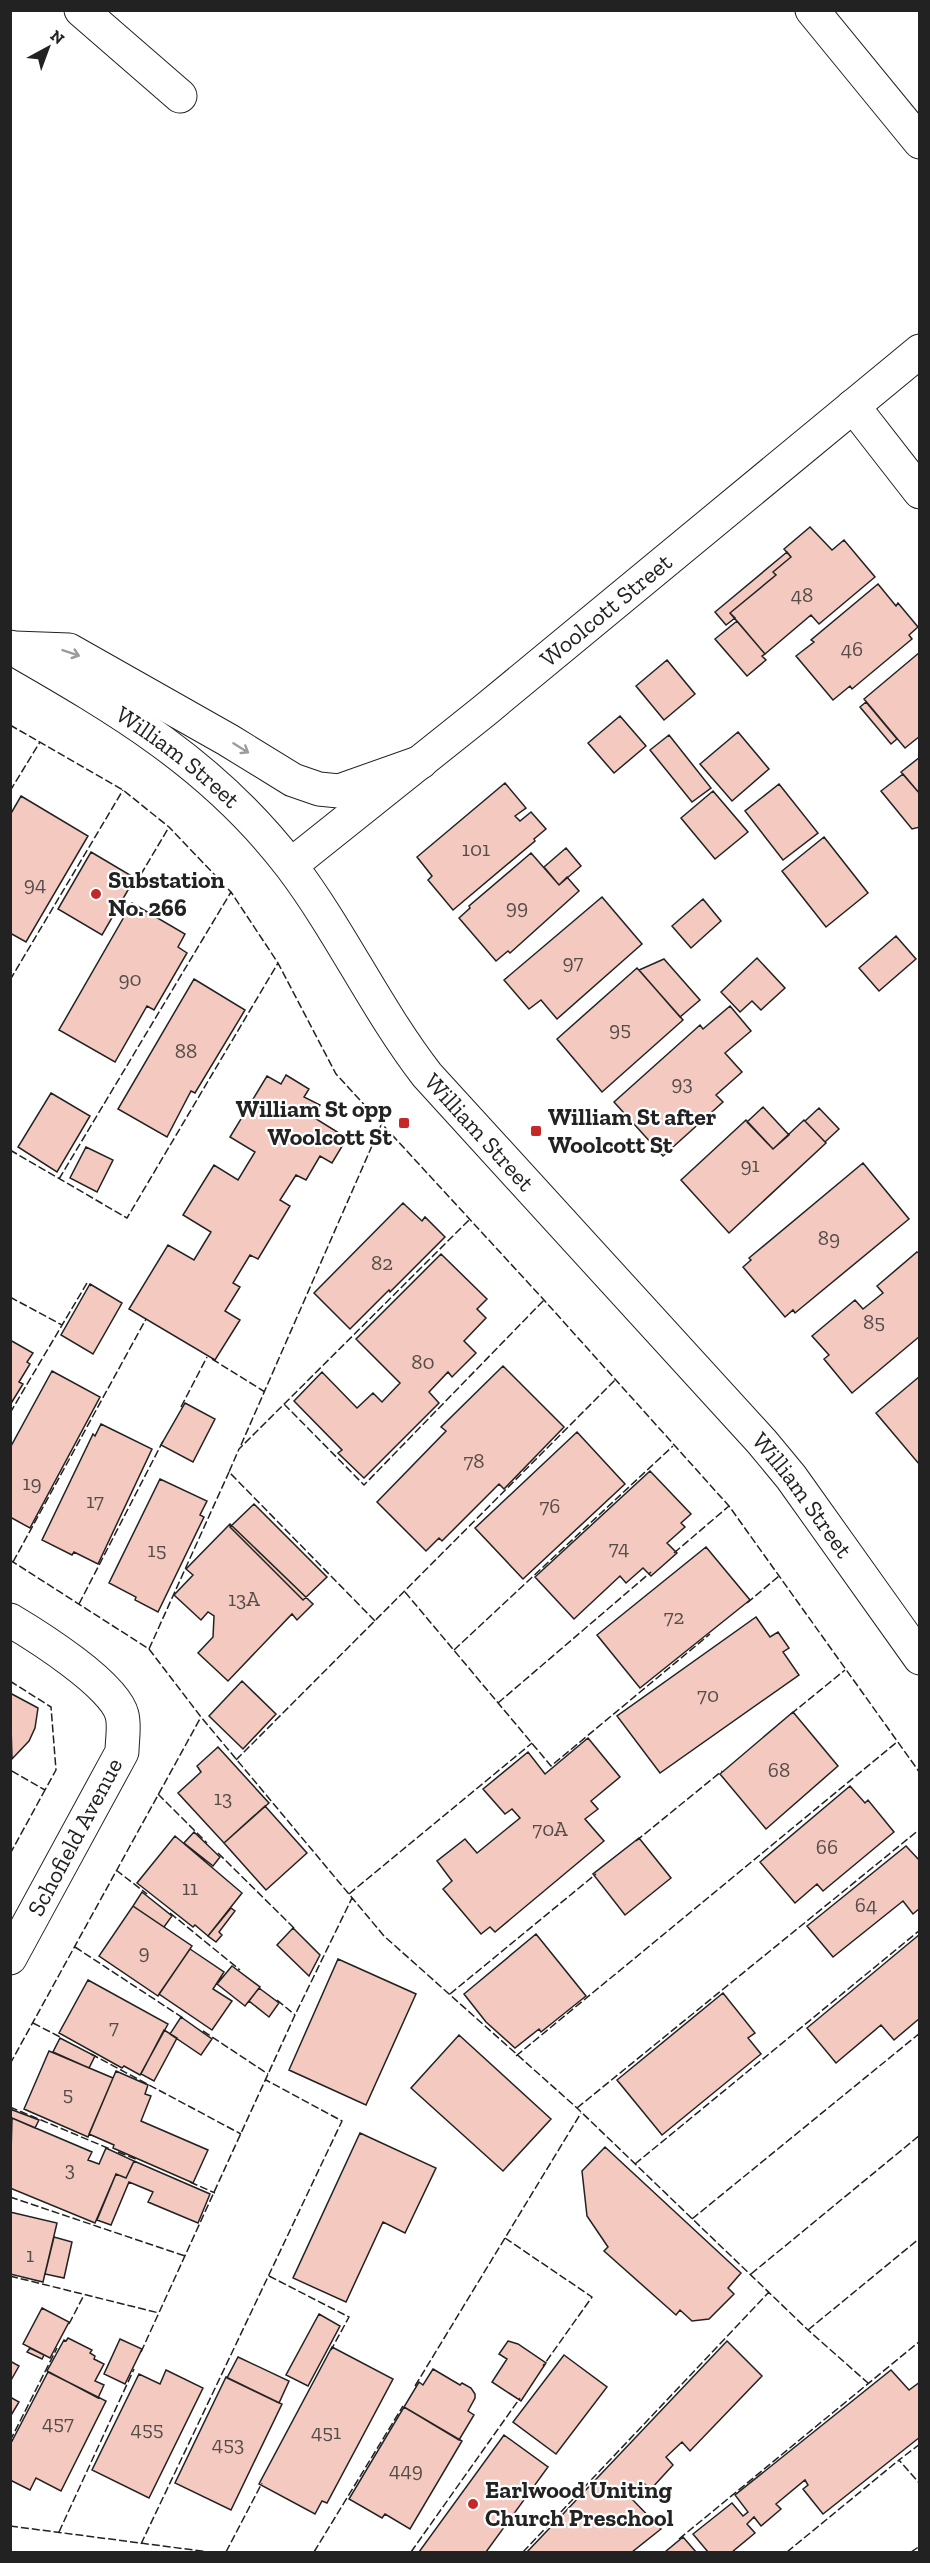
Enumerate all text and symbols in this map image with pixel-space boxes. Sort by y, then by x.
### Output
north arrow [18,18,78,78]
text: N [47,26,68,48]
street label: Woolcott Street [534,547,677,673]
house number: 48 [791,582,813,607]
house number: 46 [841,636,863,661]
one-way arrow [61,648,80,659]
street label: William Street [111,699,246,814]
one-way arrow [232,742,249,754]
house number: 101 [462,836,490,861]
place label: Substation No. 266 [108,865,225,922]
house number: 94 [24,871,46,896]
marker: Substation No. 266 [89,887,103,901]
house number: 99 [506,894,528,919]
house number: 97 [562,949,584,974]
house number: 90 [118,966,142,991]
house number: 95 [609,1016,631,1041]
house number: 88 [175,1038,197,1063]
street label: William Street [419,1067,541,1197]
house number: 93 [671,1070,693,1095]
place label: William St opp Woolcott St [236,1094,392,1151]
place label: William St after Woolcott St [548,1102,717,1159]
marker: William St opp Woolcott St [397,1116,411,1130]
marker: William St after Woolcott St [529,1124,543,1138]
house number: 91 [740,1152,760,1177]
house number: 89 [818,1225,840,1250]
house number: 82 [371,1250,393,1275]
house number: 85 [863,1309,885,1334]
house number: 80 [411,1349,435,1374]
street label: William Street [746,1426,859,1563]
house number: 78 [463,1448,485,1473]
house number: 19 [22,1470,42,1495]
house number: 17 [86,1488,104,1513]
house number: 76 [539,1493,561,1518]
house number: 74 [609,1535,629,1560]
house number: 15 [148,1537,166,1562]
house number: 13A [228,1586,260,1611]
house number: 72 [664,1604,684,1629]
house number: 70 [697,1682,719,1707]
street label: Schofield Avenue [21,1753,128,1921]
house number: 68 [768,1757,790,1782]
house number: 13 [214,1785,232,1810]
house number: 70A [532,1816,568,1841]
house number: 66 [816,1834,838,1859]
house number: 11 [182,1875,198,1900]
house number: 64 [855,1892,877,1917]
house number: 9 [138,1939,150,1964]
house number: 7 [109,2014,119,2039]
house number: 5 [63,2081,73,2106]
house number: 3 [65,2156,75,2181]
house number: 1 [26,2242,34,2267]
house number: 457 [42,2410,74,2435]
house number: 455 [131,2416,163,2441]
house number: 451 [311,2419,341,2444]
house number: 453 [212,2431,244,2456]
house number: 449 [389,2457,423,2482]
place label: Earlwood Uniting Church Preschool [485,2475,674,2532]
marker: Earlwood Uniting Church Preschool [466,2497,480,2511]

